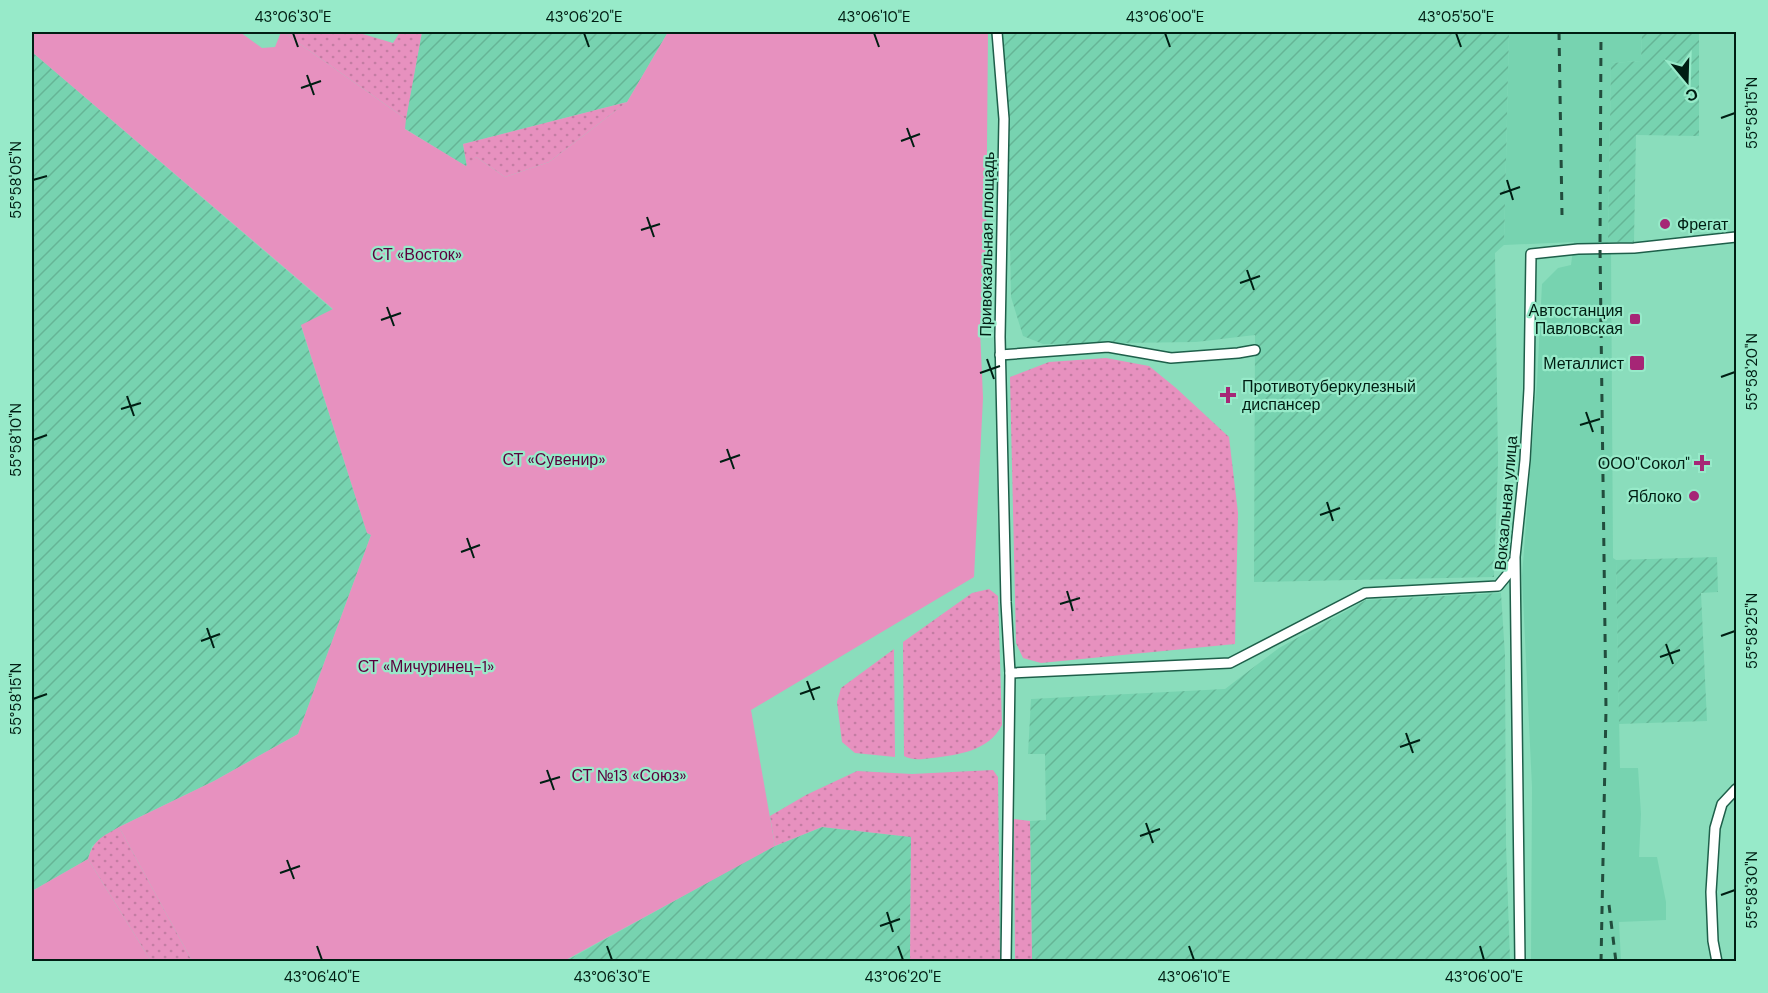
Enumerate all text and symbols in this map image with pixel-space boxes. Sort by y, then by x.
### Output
text: 43°06'30"E [254,7,332,27]
text: 43°06'20"E [546,7,622,27]
text: 43°06'10"E [838,7,910,27]
text: 43°06'00"E [1126,7,1204,27]
text: 43°05'50"E [1418,7,1494,27]
north arrow [1657,51,1717,111]
text: 55°58'15"N [1742,77,1762,149]
text: С [1682,83,1701,107]
text: 55°58'05"N [6,141,26,219]
street label: Привокзальная площадь [975,151,999,337]
place label: Фрегат [1677,214,1729,235]
marker: Фрегат [1658,217,1672,231]
park label: СТ «Восток» [372,244,462,265]
place label: Автостанция Павловская [1528,300,1623,339]
marker: Автостанция Павловская [1628,312,1642,326]
text: 55°58'20"N [1742,333,1762,411]
place label: Металлист [1543,353,1625,374]
marker: Металлист [1628,354,1646,372]
place label: Противотуберкулезный диспансер [1242,376,1416,415]
marker: Противотуберкулезный диспансер [1219,386,1237,404]
text: 55°58'10"N [6,403,26,477]
street label: Вокзальная улица [1490,435,1522,571]
park label: СТ «Сувенир» [503,449,605,470]
place label: ООО"Сокол" [1598,453,1690,474]
marker: ООО"Сокол" [1695,456,1709,470]
place label: Яблоко [1628,486,1682,507]
marker: Яблоко [1687,489,1701,503]
text: 55°58'25"N [1742,593,1762,669]
park label: СТ «Мичуринец-1» [358,656,494,677]
text: 55°58'15"N [6,663,26,735]
park label: СТ №13 «Союз» [571,765,687,786]
text: 55°58'30"N [1742,851,1762,929]
text: 43°06'40"E [284,967,360,987]
text: 43°06'30"E [573,967,651,987]
text: 43°06'20"E [865,967,941,987]
text: 43°06'10"E [1158,967,1230,987]
text: 43°06'00"E [1445,967,1523,987]

